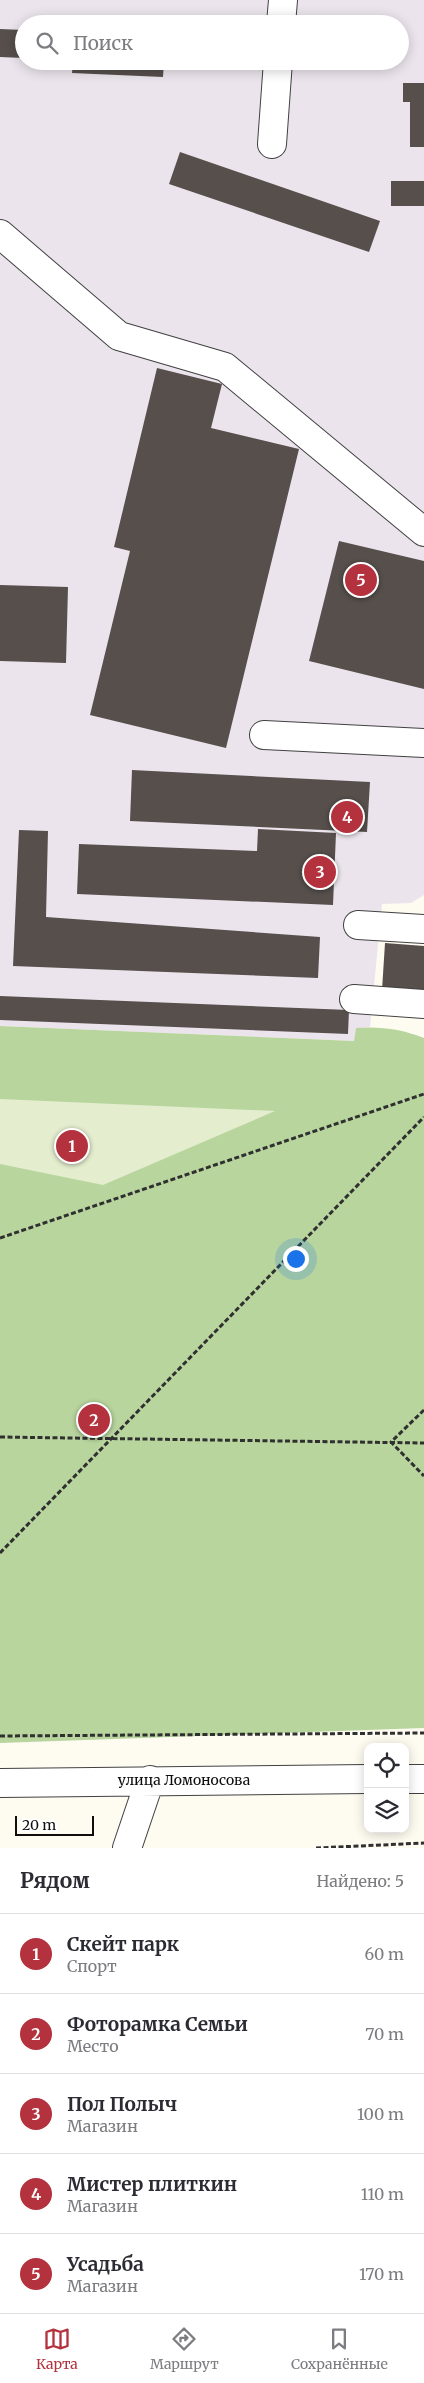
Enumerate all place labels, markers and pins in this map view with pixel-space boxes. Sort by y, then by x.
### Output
pin: 5 [345,561,377,599]
pin: 4 [331,798,363,836]
pin: 3 [304,853,336,891]
pin: 1 [56,1127,88,1165]
pin: 2 [78,1401,110,1439]

